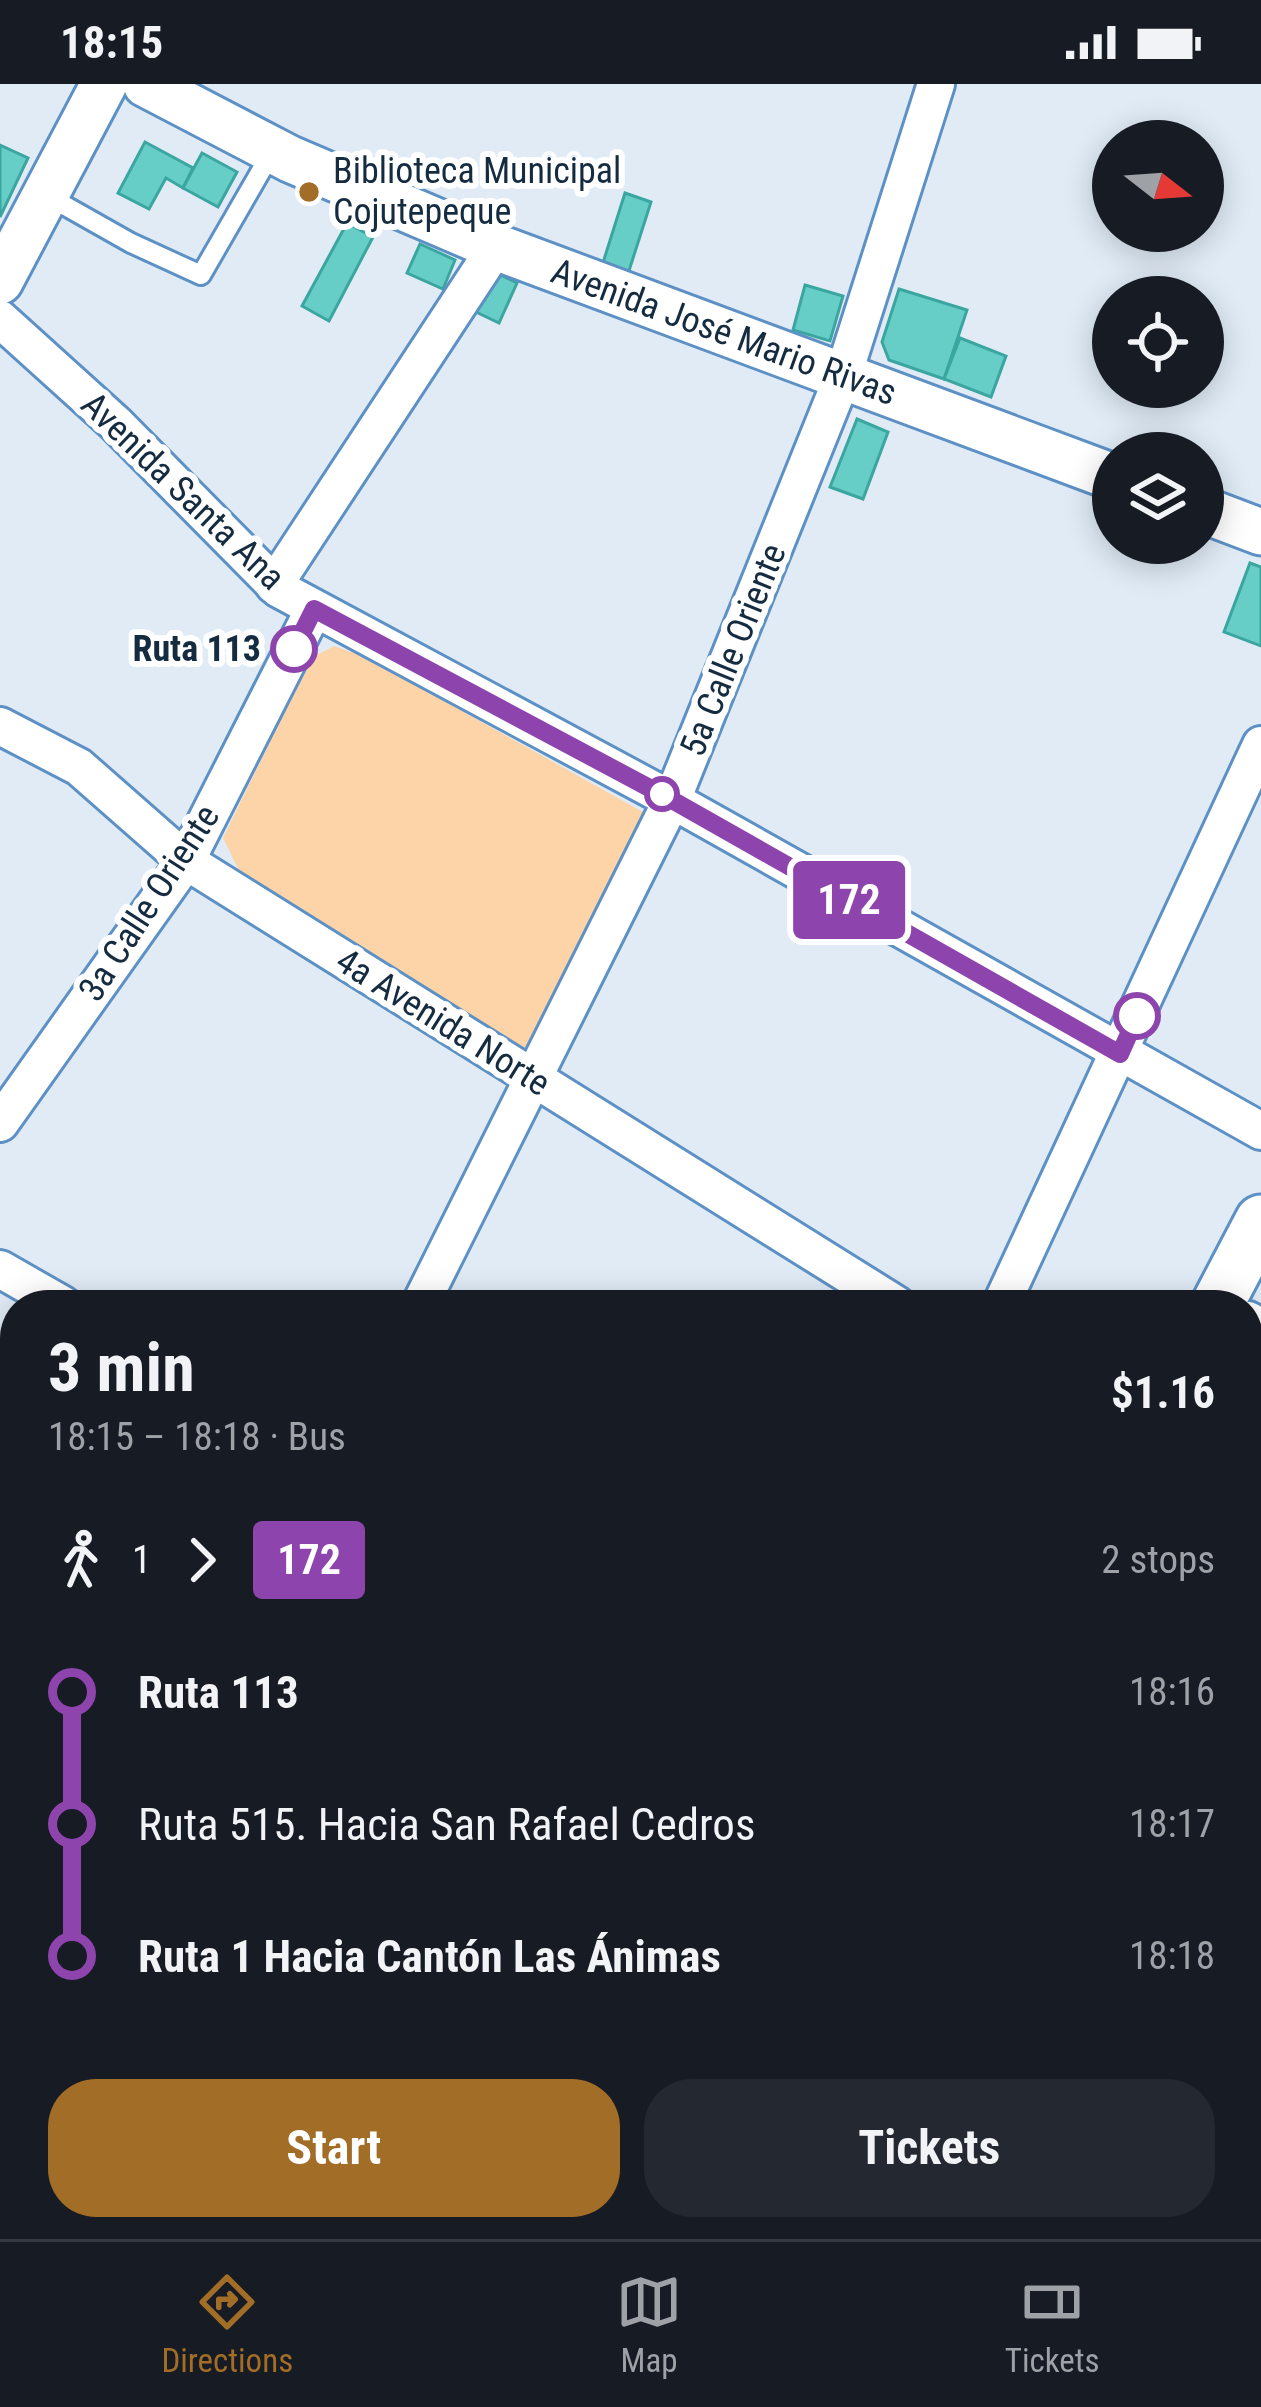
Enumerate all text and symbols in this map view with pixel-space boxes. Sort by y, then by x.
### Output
text: 18:15 [60,16,163,69]
north arrow [1092,120,1224,252]
map controls [1092,120,1224,564]
place label: Biblioteca Municipal Cojutepeque [333,150,621,233]
marker: Biblioteca Municipal Cojutepeque [296,179,322,205]
street label: Avenida José Mario Rivas [546,250,902,414]
button: locate [1092,276,1224,408]
street label: Avenida Santa Ana [73,384,293,598]
button: layers [1092,432,1224,564]
street label: 5a Calle Oriente [671,538,795,762]
marker: Ruta 113 [272,627,316,671]
place label: Ruta 113 [133,628,261,670]
unlabelled marker [646,778,678,810]
street label: 3a Calle Oriente [70,797,228,1009]
line badge: 172 [780,861,918,939]
text: 172 [817,875,881,924]
street label: 4a Avenida Norte [328,940,558,1104]
unlabelled marker [1115,994,1159,1038]
text: 3 min [48,1330,195,1407]
text: $1.16 [1111,1366,1215,1419]
text: 18:15 – 18:18 · Bus [48,1414,346,1460]
icon: walk [48,1527,114,1593]
icon: forward [169,1527,235,1593]
text: 172 [277,1535,341,1584]
text: 1 [132,1537,151,1583]
text: 2 stops [1101,1537,1215,1583]
text: Ruta 113 [138,1666,299,1719]
text: 18:16 [1129,1669,1215,1715]
text: Ruta 515. Hacia San Rafael Cedros [138,1798,755,1851]
text: 18:17 [1129,1801,1215,1847]
text: Ruta 1 Hacia Cantón Las Ánimas [138,1930,721,1983]
text: 18:18 [1129,1933,1215,1979]
button: Start [48,2079,620,2217]
button: Tickets [644,2079,1215,2217]
tab: Directions [161,2269,293,2380]
tab: Map [616,2269,682,2380]
tab: Tickets [1005,2269,1100,2380]

